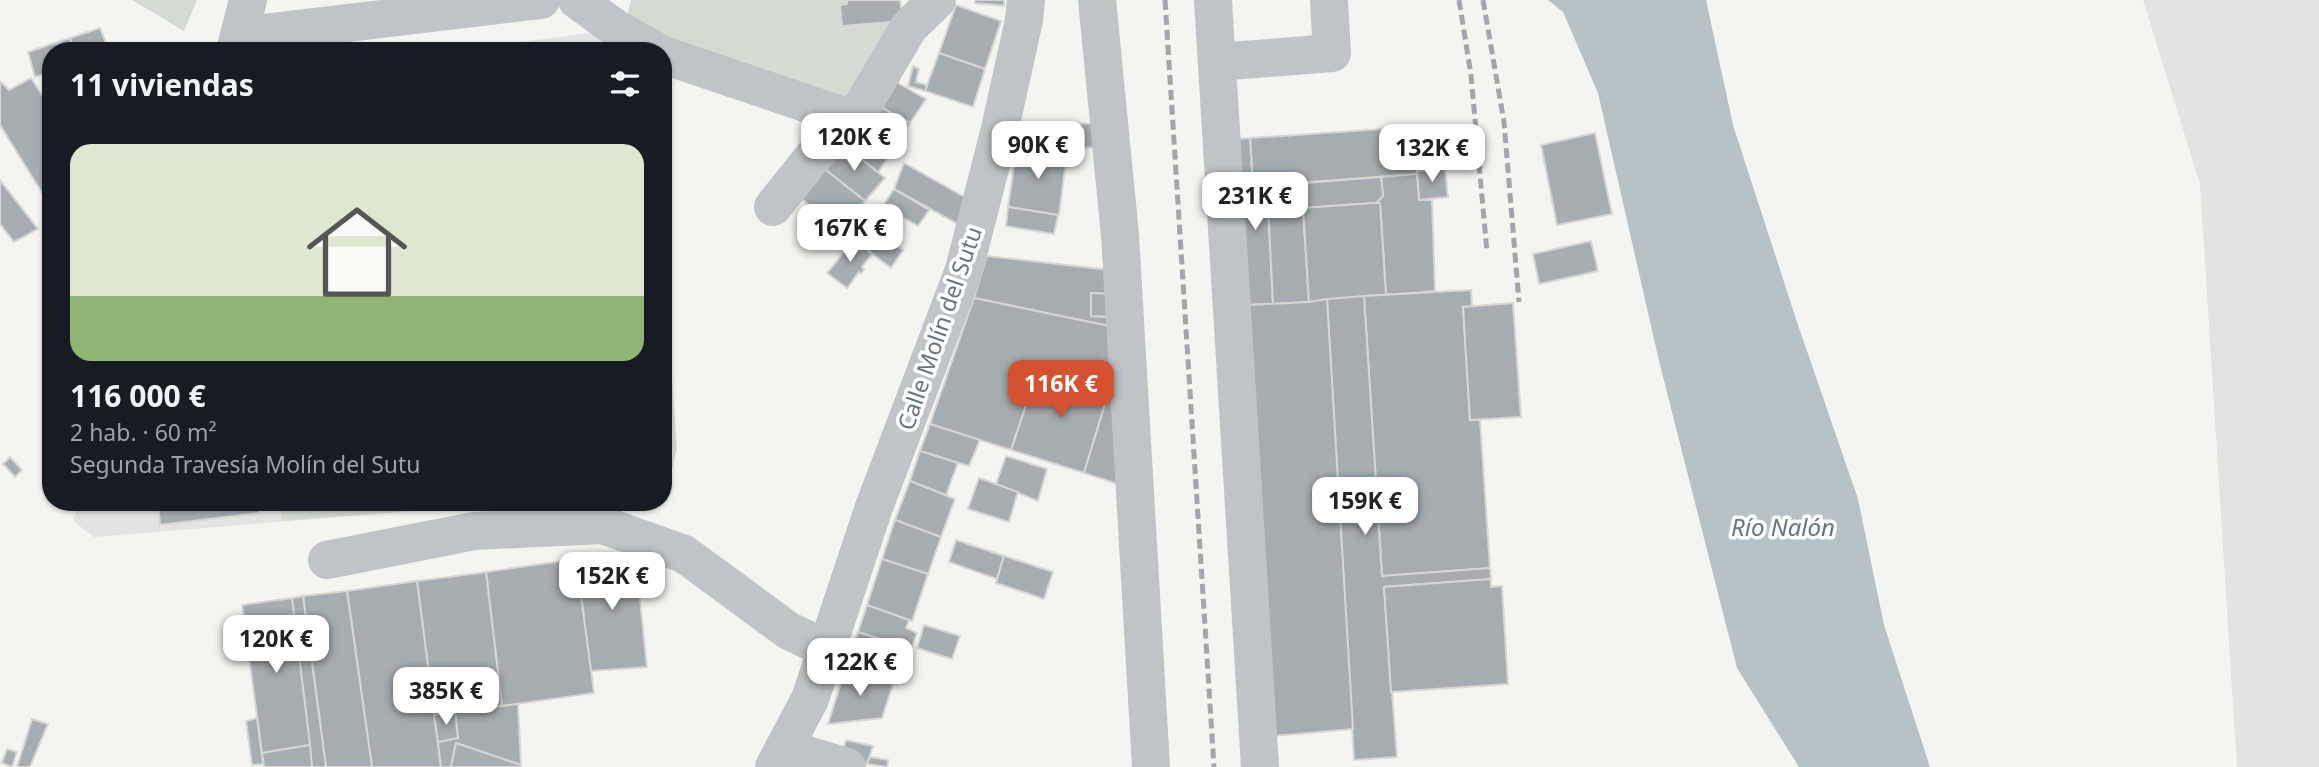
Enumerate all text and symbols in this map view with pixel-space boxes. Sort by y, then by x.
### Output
text: 11 viviendas [70,64,254,105]
icon: filters [606,65,644,103]
pin: 120K € [797,114,911,173]
text: 120K € [817,120,891,152]
pin: 90K € [989,122,1087,181]
pin: 132K € [1375,124,1489,184]
text: 90K € [1008,128,1068,160]
text: 132K € [1395,131,1469,163]
pin: 231K € [1198,173,1312,232]
text: 231K € [1218,179,1292,211]
icon: home [294,189,420,315]
pin: 167K € [793,204,907,264]
text: 167K € [813,211,887,243]
street label: Calle Molín del Sutu [889,222,989,434]
pin: 116K € [1004,360,1118,420]
text: 116K € [1024,367,1098,399]
text: 116 000 € [70,375,206,416]
text: 2 hab. · 60 m² [70,416,217,448]
text: Segunda Travesía Molín del Sutu [70,448,421,480]
pin: 159K € [1308,477,1422,537]
text: 159K € [1328,484,1402,516]
water label: Río Nalón [1731,510,1835,543]
pin: 152K € [555,552,669,612]
text: 152K € [575,559,649,591]
pin: 120K € [219,616,333,675]
text: 120K € [239,622,313,654]
pin: 122K € [803,638,917,698]
text: 122K € [823,645,897,677]
pin: 385K € [389,668,503,727]
text: 385K € [409,674,483,706]

